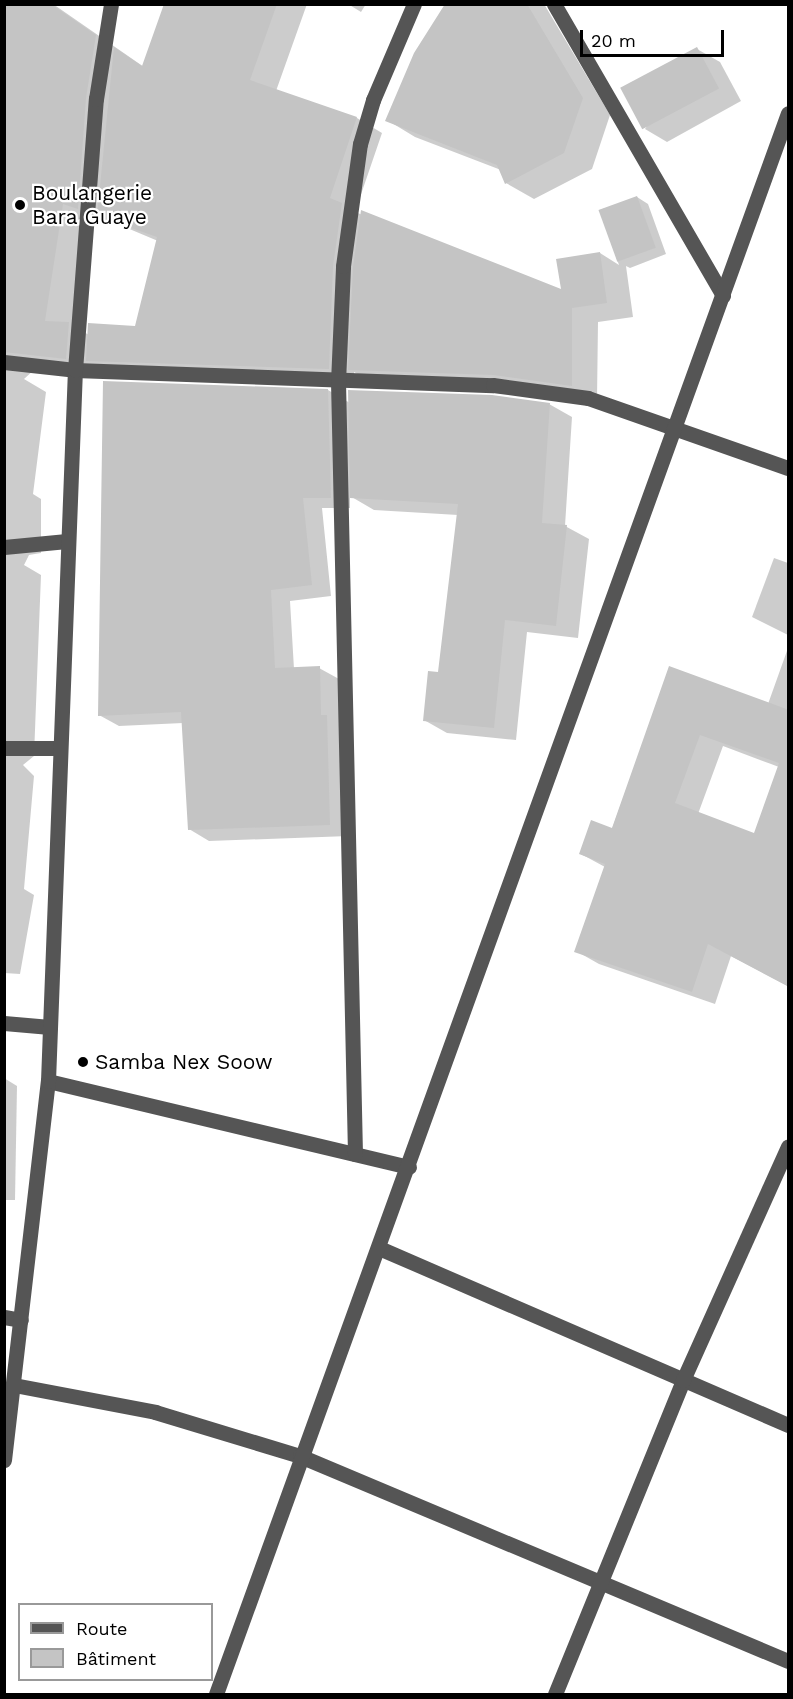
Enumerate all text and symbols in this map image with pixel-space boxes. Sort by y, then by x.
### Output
scale bar [583,18,727,56]
text: 20 m [591,30,636,51]
place label: Boulangerie Bara Guaye [32,180,152,230]
marker: Boulangerie Bara Guaye [13,198,27,212]
place label: Samba Nex Soow [95,1049,274,1075]
marker: Samba Nex Soow [76,1055,90,1069]
legend [18,1603,213,1681]
text: Route [76,1618,128,1639]
text: Bâtiment [76,1648,156,1669]

